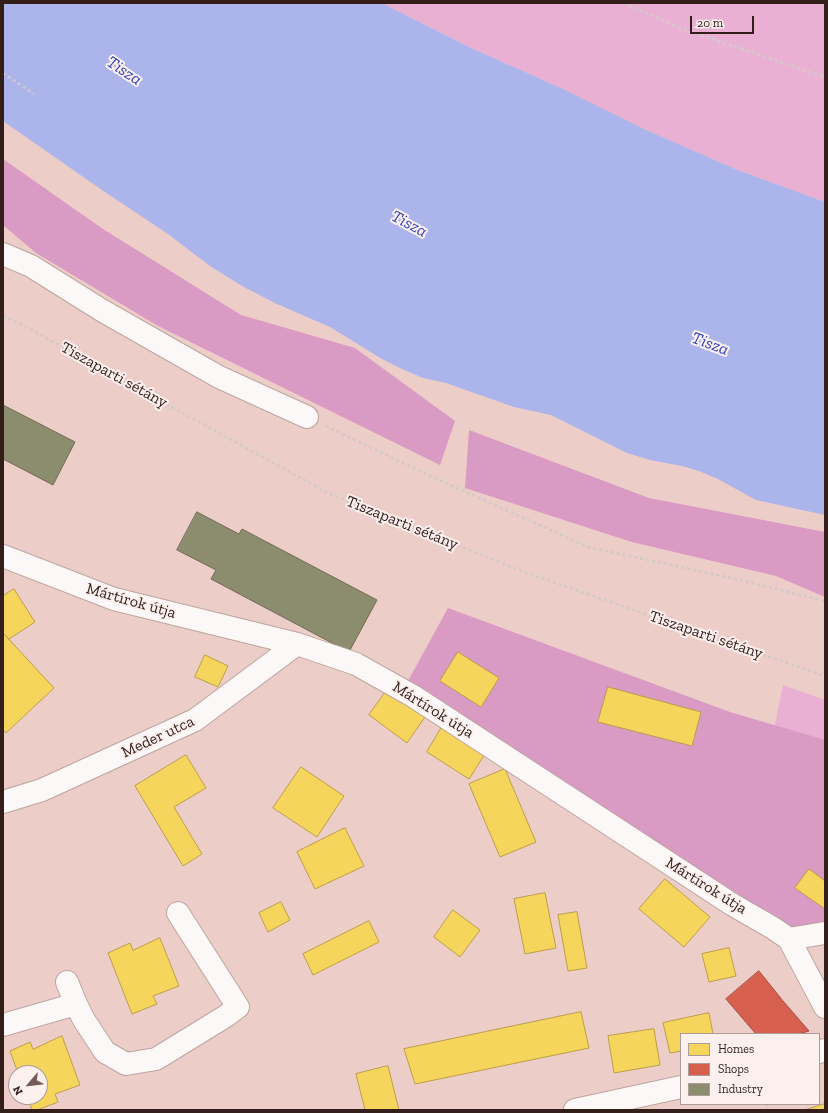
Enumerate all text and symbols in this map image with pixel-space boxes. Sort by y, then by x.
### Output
scale bar [692,8,756,34]
text: 20 m [697,16,723,30]
water label: Tisza [103,52,145,90]
water label: Tisza [387,206,431,242]
water label: Tisza [689,328,731,360]
street label: Tiszaparti sétány [57,338,171,412]
street label: Tiszaparti sétány [343,492,461,554]
street label: Mártírok útja [84,579,178,623]
street label: Tiszaparti sétány [647,607,765,663]
street label: Mártírok útja [389,677,477,743]
street label: Meder utca [119,712,197,762]
street label: Mártírok útja [662,853,750,919]
legend [680,1033,820,1105]
text: Homes [718,1042,754,1056]
text: Shops [718,1062,749,1076]
north arrow [8,1065,48,1105]
text: Industry [718,1082,763,1096]
text: N [10,1084,26,1097]

